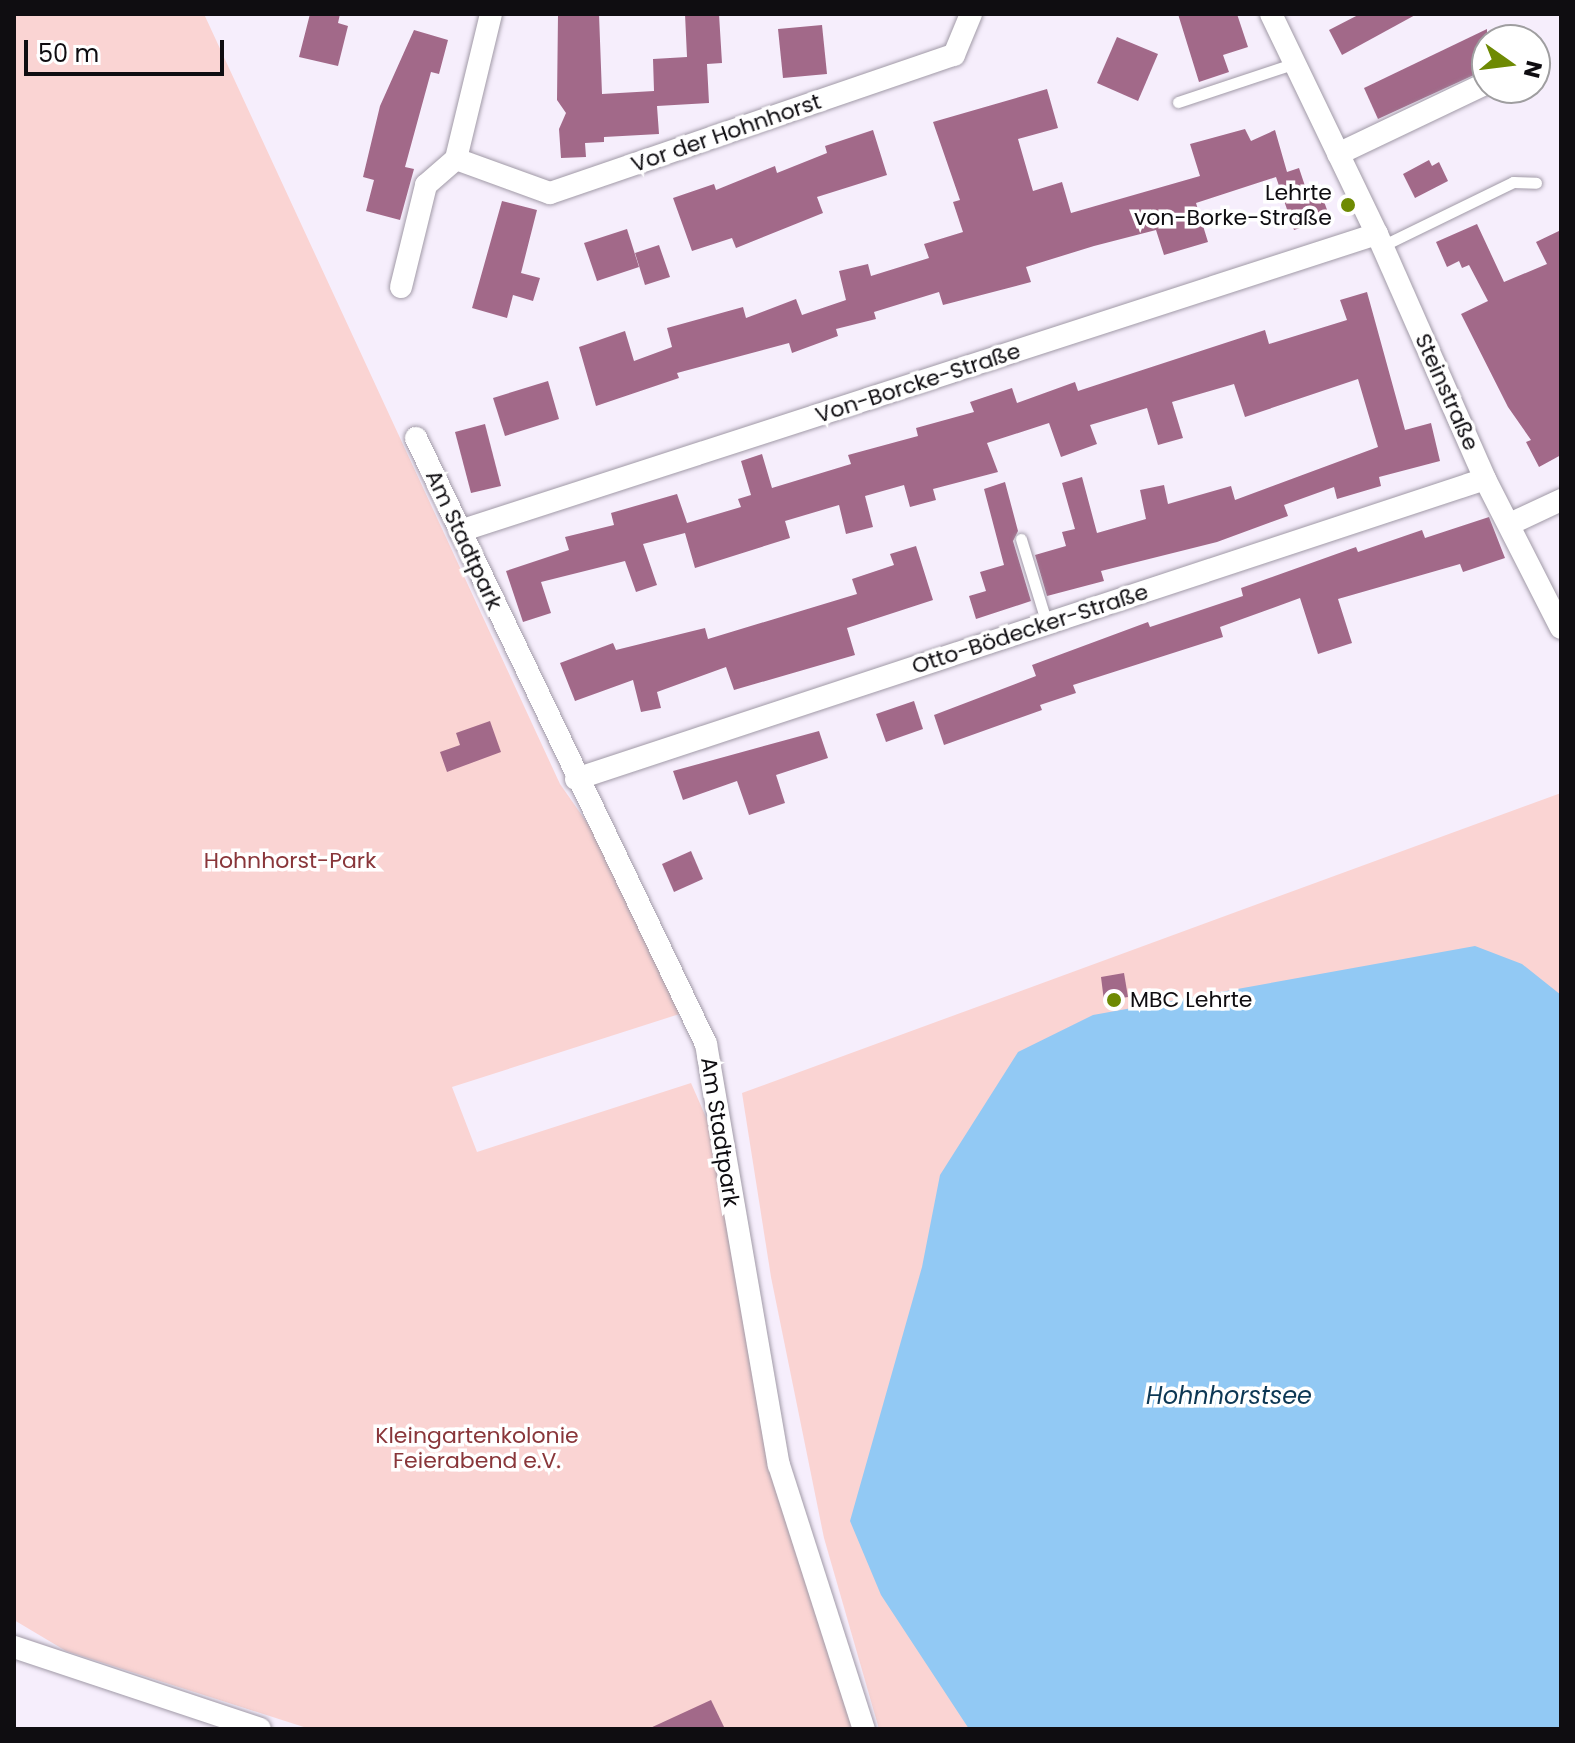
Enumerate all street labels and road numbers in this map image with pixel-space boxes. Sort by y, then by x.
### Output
street label: Vor der Hohnhorst [628,88,824,178]
street label: Steinstraße [1409,329,1485,455]
street label: Von-Borcke-Straße [812,337,1024,429]
street label: Am Stadtpark [420,466,508,614]
street label: Otto-Bödecker-Straße [909,578,1151,680]
street label: Am Stadtpark [695,1055,745,1209]

